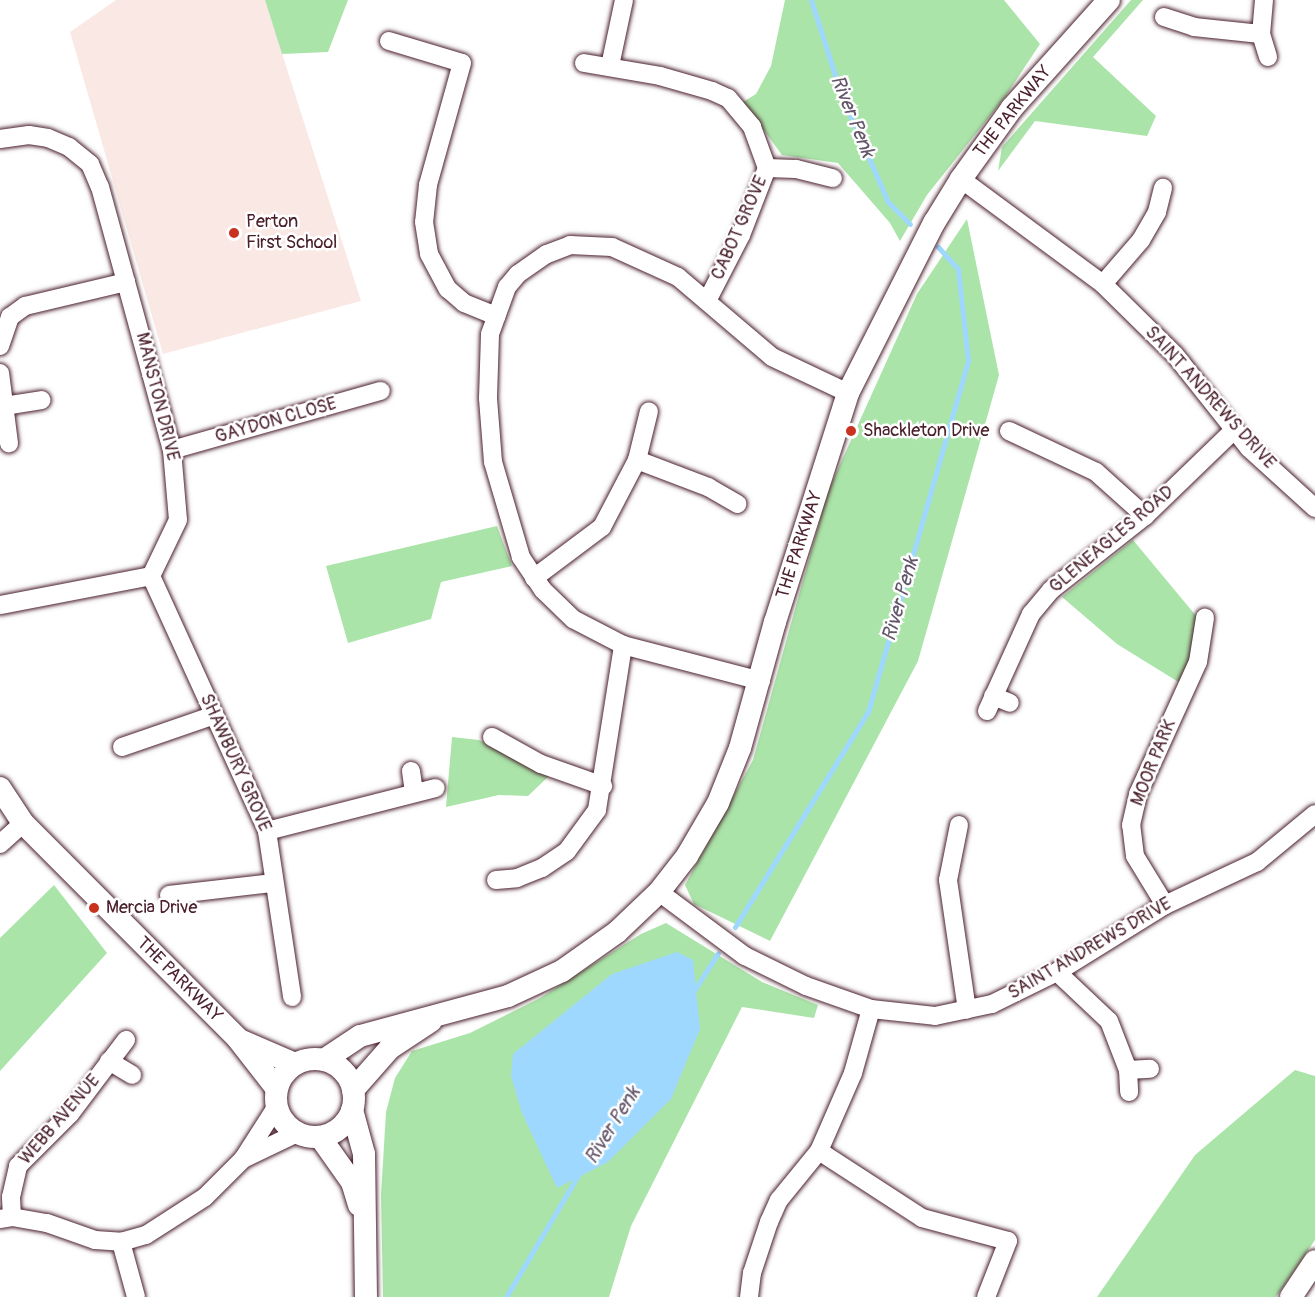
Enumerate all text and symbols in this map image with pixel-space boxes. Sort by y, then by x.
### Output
street label: THE PARKWAY [969,62,1057,162]
water label: River Penk [826,72,880,160]
street label: CABOT GROVE [707,173,773,283]
place label: Perton First School [246,212,337,254]
marker: Perton First School [227,226,241,240]
street label: SAINT ANDREWS DRIVE [1140,322,1280,474]
street label: MANSTON DRIVE [131,330,183,464]
street label: GAYDON CLOSE [213,393,339,449]
place label: Shackleton Drive [863,420,989,442]
marker: Shackleton Drive [844,424,858,438]
street label: GLENEAGLES ROAD [1045,482,1179,598]
street label: THE PARKWAY [772,488,828,602]
water label: River Penk [877,554,923,644]
street label: SHAWBURY GROVE [195,691,275,835]
street label: MOOR PARK [1127,717,1181,809]
street label: SAINT ANDREWS DRIVE [1005,893,1175,1005]
place label: Mercia Drive [106,897,197,919]
marker: Mercia Drive [87,901,101,915]
street label: THE PARKWAY [132,933,226,1027]
street label: WEBB AVENUE [15,1071,105,1169]
water label: River Penk [579,1082,645,1168]

